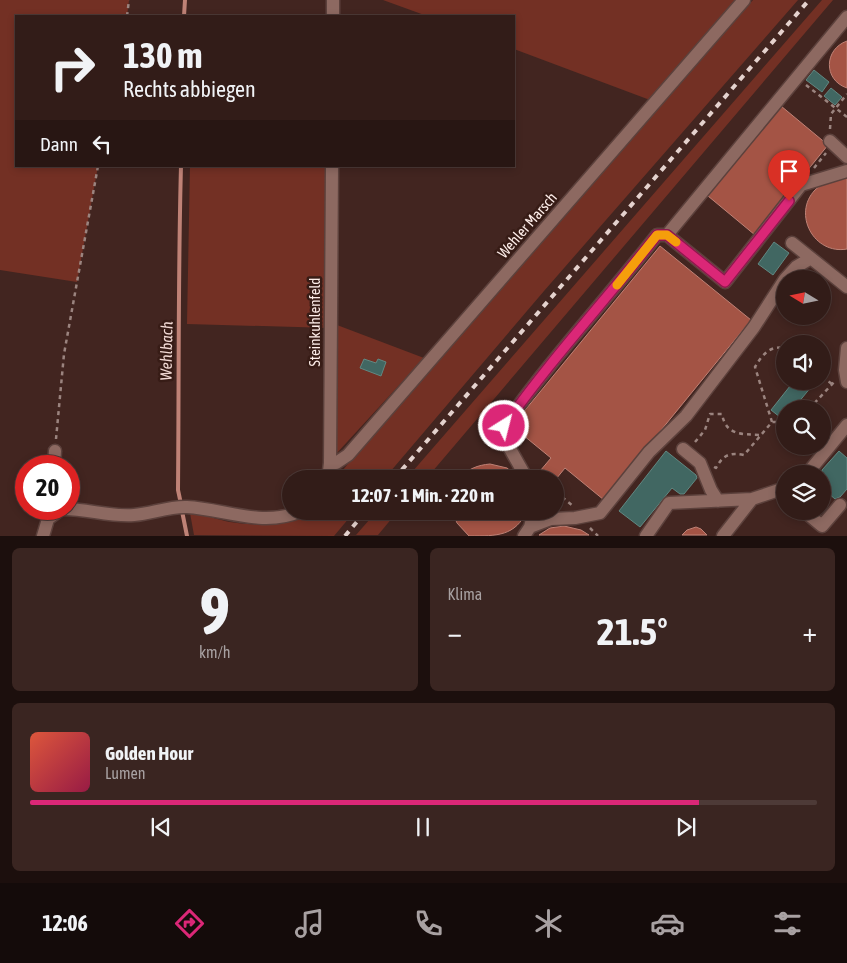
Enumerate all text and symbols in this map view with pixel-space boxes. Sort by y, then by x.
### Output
icon: right [40,35,105,100]
text: 130 m [123,35,202,75]
text: Rechts abbiegen [123,76,256,102]
icon: left [88,130,116,158]
text: Dann [40,133,78,155]
pin [768,150,810,201]
icon: arrive [775,157,803,185]
street label: Wehler Marsch [494,189,560,261]
north arrow [776,270,831,325]
map controls [776,270,831,520]
street label: Steinkuhlenfeld [306,278,323,366]
water label: Wehlbach [156,321,176,381]
button: sound [776,335,831,390]
position arrow [477,399,529,451]
button: search [776,400,831,455]
speed limit sign: 20 [15,455,80,520]
button: layers [776,465,831,520]
text: 12:07 · 1 Min. · 220 m [352,484,494,506]
text: 9 [199,573,230,648]
text: Klima [448,585,482,603]
text: 21.5° [597,610,668,653]
text: − [448,616,462,648]
text: + [802,616,817,648]
text: km/h [199,643,231,661]
text: Golden Hour [105,742,193,764]
text: Lumen [105,764,145,782]
icon: previous [147,813,175,841]
icon: pause [409,813,437,841]
icon: next [672,813,700,841]
icon: directions [172,906,207,941]
icon: music [292,906,327,941]
icon: phone [411,906,446,941]
icon: climate [531,906,566,941]
icon: car [650,906,685,941]
icon: filters [770,906,805,941]
text: 12:06 [42,910,88,936]

